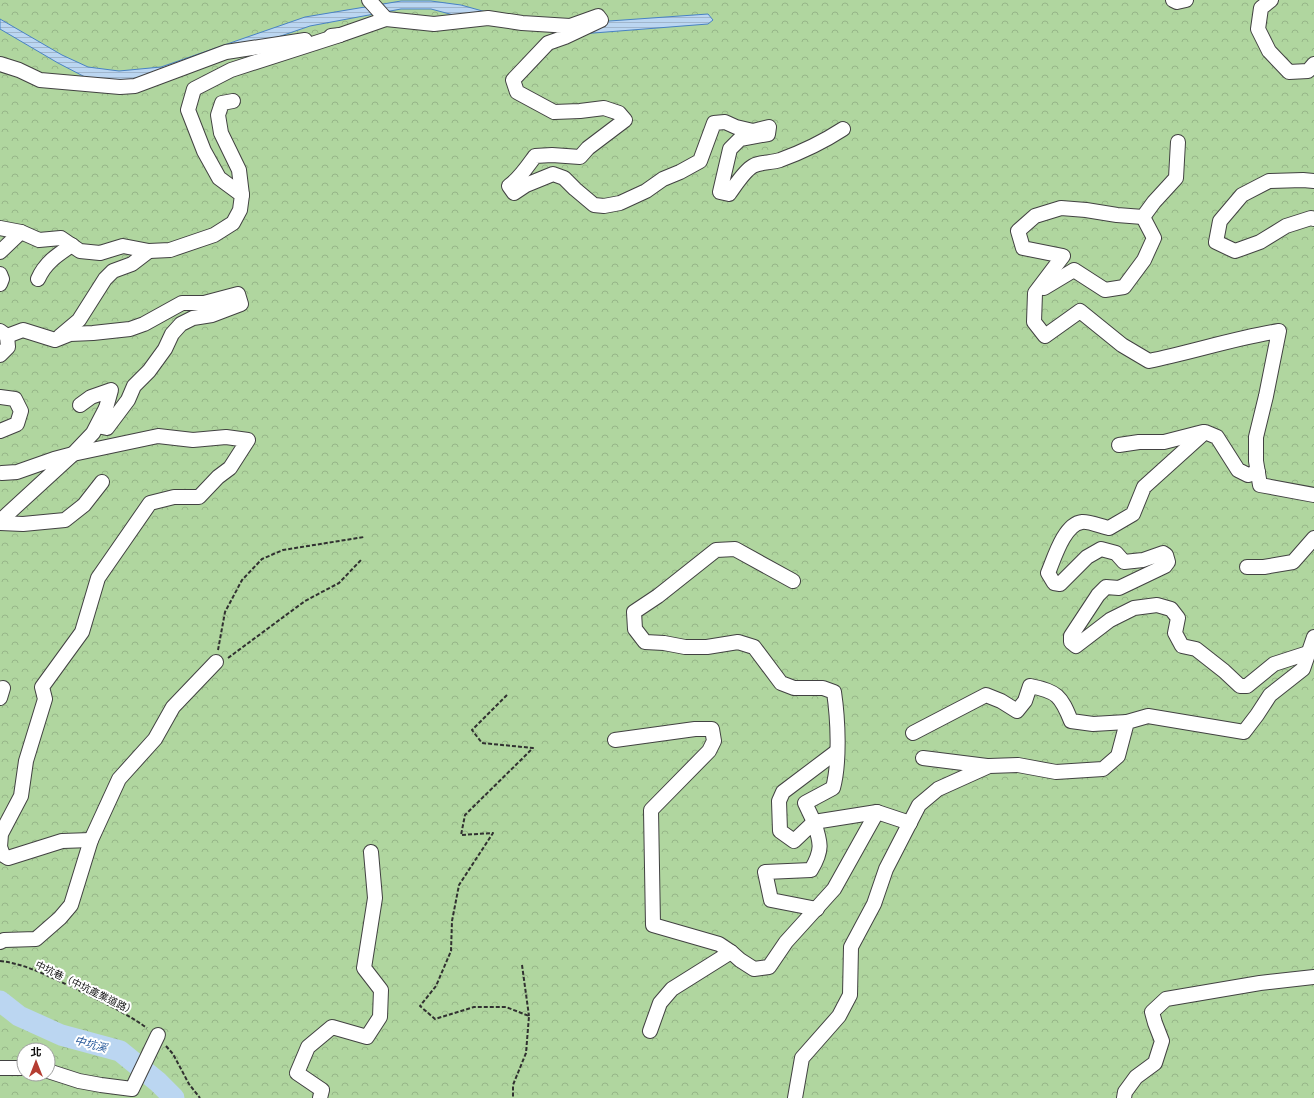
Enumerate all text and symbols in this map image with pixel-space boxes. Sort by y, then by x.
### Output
street label: 中坑巷（中坑產業道路） [33,956,139,1018]
water label: 中坑溪 [73,1031,111,1056]
north arrow [16,1042,56,1082]
text: 北 [31,1043,42,1059]

